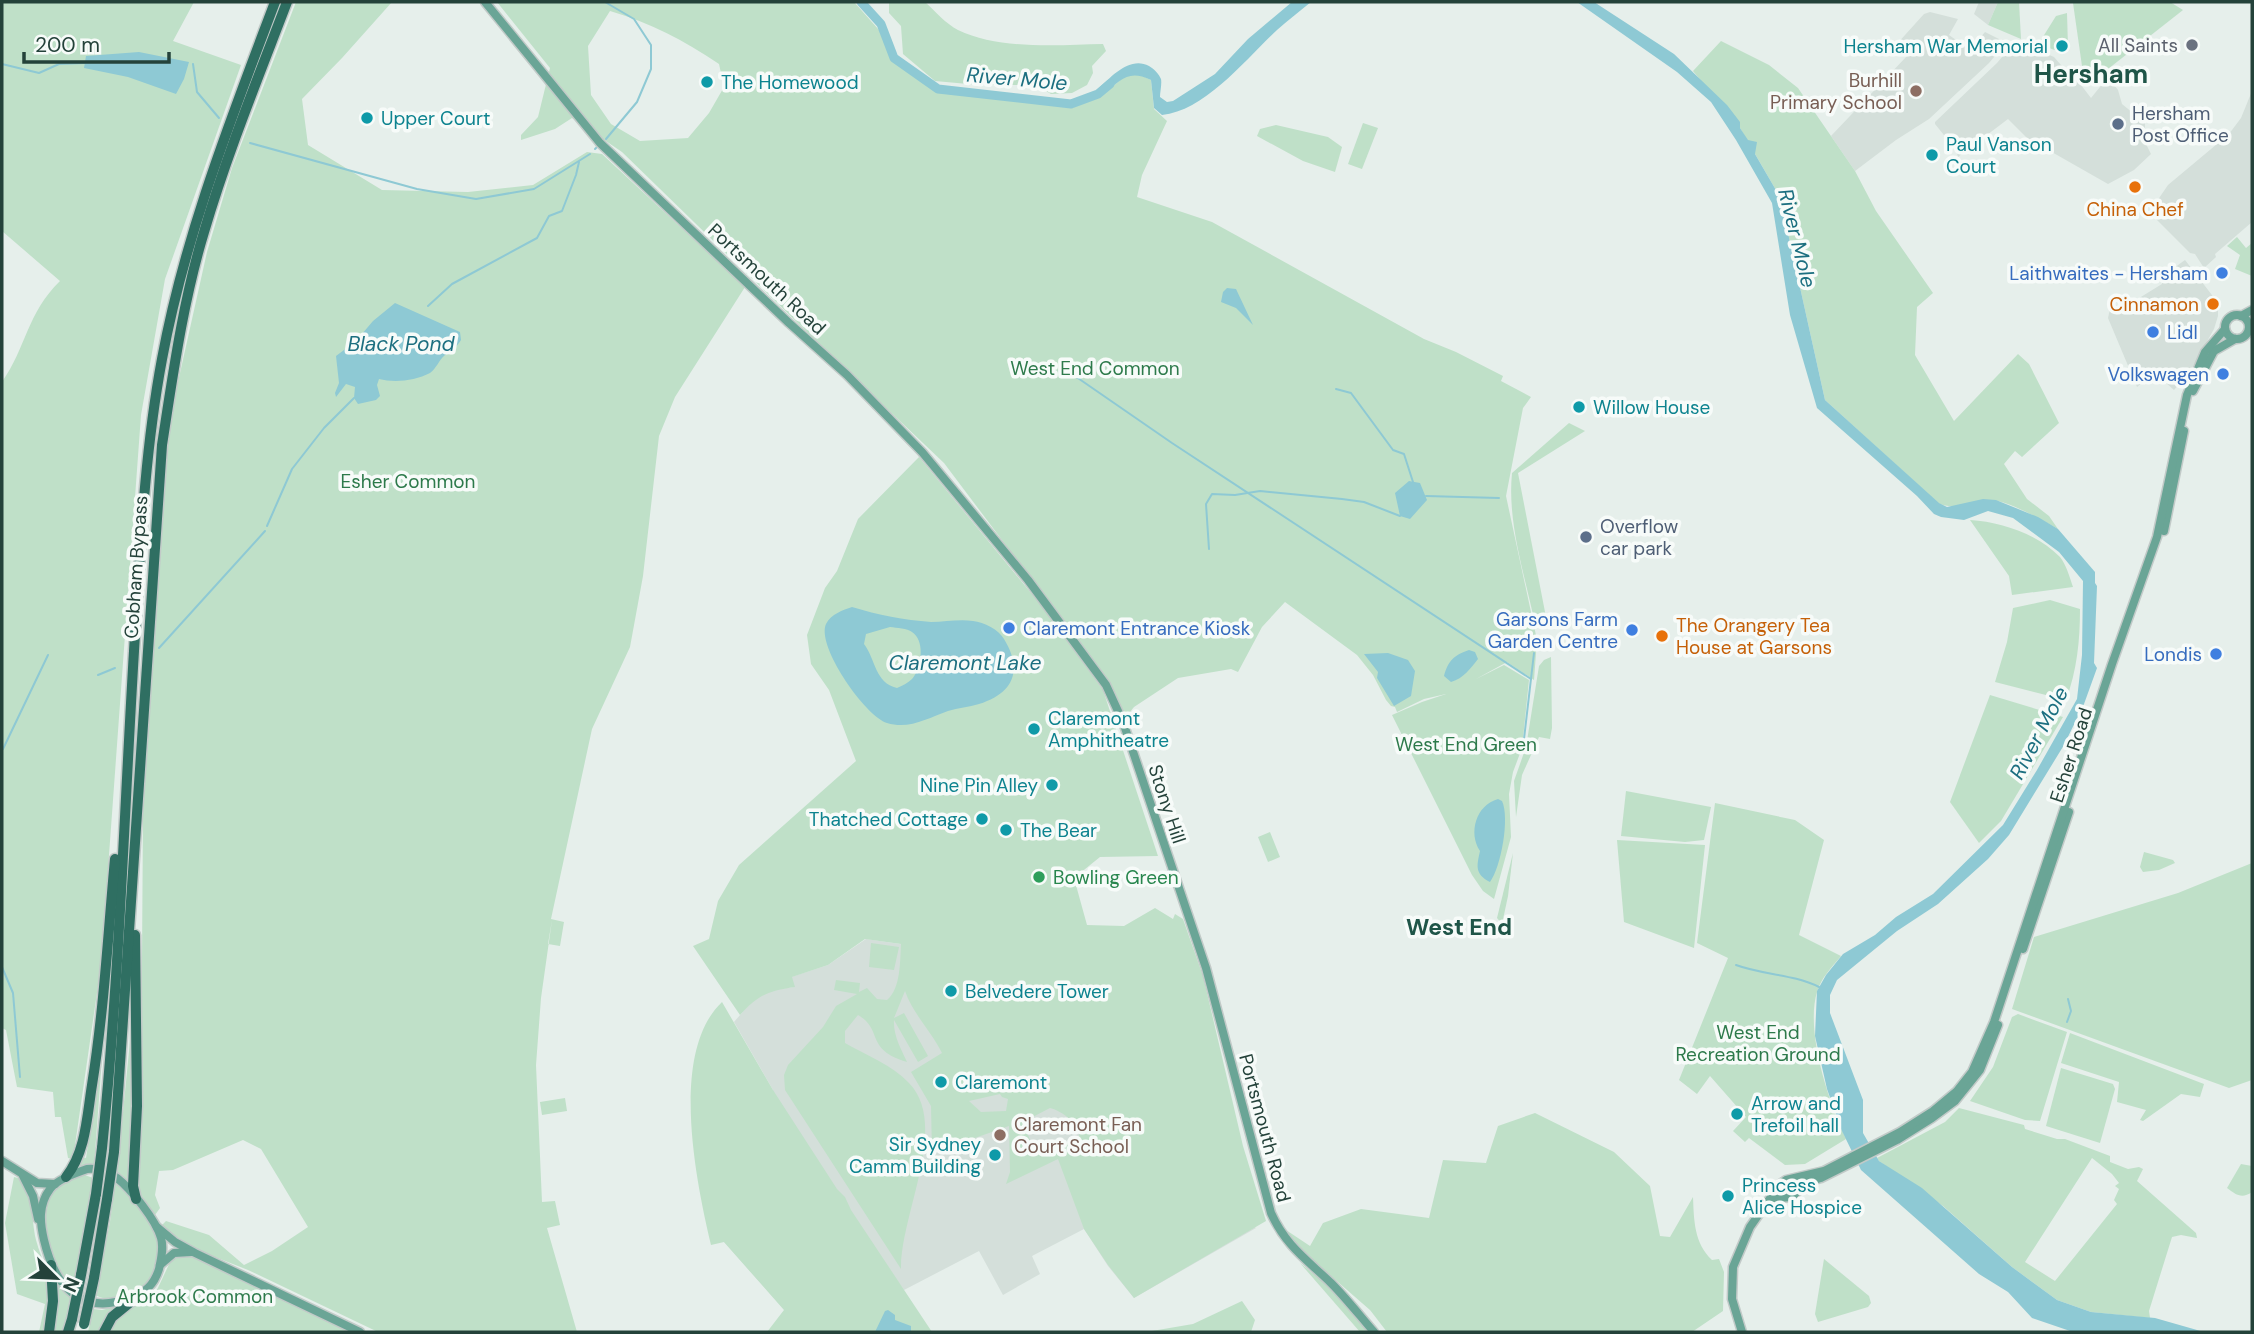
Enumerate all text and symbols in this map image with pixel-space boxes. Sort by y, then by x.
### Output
scale bar [24,21,170,65]
text: 200 m [35,31,100,59]
place label: All Saints [2098,33,2178,58]
place label: Hersham War Memorial [1843,34,2048,59]
marker: All Saints [2184,37,2200,53]
marker: Hersham War Memorial [2054,38,2070,54]
district label: Hersham [2034,57,2148,91]
water label: River Mole [965,61,1069,97]
place label: Burhill Primary School [1770,68,1902,115]
place label: The Homewood [721,70,859,95]
marker: The Homewood [699,74,715,90]
marker: Burhill Primary School [1908,83,1924,99]
place label: Hersham Post Office [2132,101,2229,148]
place label: Upper Court [381,106,490,131]
marker: Upper Court [359,110,375,126]
marker: Hersham Post Office [2110,116,2126,132]
place label: Paul Vanson Court [1946,132,2052,179]
marker: Paul Vanson Court [1924,147,1940,163]
marker: China Chef [2127,179,2143,195]
water label: River Mole [1771,186,1823,290]
place label: China Chef [2086,197,2184,222]
street label: Portsmouth Road [703,218,831,340]
place label: Laithwaites - Hersham [2009,261,2208,286]
marker: Laithwaites - Hersham [2214,265,2230,281]
place label: Cinnamon [2110,292,2199,317]
marker: Cinnamon [2205,296,2221,312]
place label: Lidl [2167,320,2198,345]
marker: Lidl [2145,324,2161,340]
water label: Black Pond [347,330,456,358]
park label: West End Common [1010,356,1180,381]
place label: Volkswagen [2107,362,2209,387]
marker: Volkswagen [2215,366,2231,382]
place label: Willow House [1593,395,1710,420]
marker: Willow House [1571,399,1587,415]
park label: Esher Common [341,469,476,494]
street label: Cobham Bypass [119,495,153,639]
place label: Overflow car park [1600,514,1679,561]
marker: Overflow car park [1578,529,1594,545]
place label: Garsons Farm Garden Centre [1488,607,1618,654]
place label: The Orangery Tea House at Garsons [1676,613,1832,660]
place label: Claremont Entrance Kiosk [1023,616,1251,641]
marker: Claremont Entrance Kiosk [1001,620,1017,636]
marker: Garsons Farm Garden Centre [1624,622,1640,638]
marker: The Orangery Tea House at Garsons [1654,628,1670,644]
place label: Londis [2144,642,2202,667]
marker: Londis [2208,646,2224,662]
water label: Claremont Lake [889,649,1041,677]
water label: River Mole [2003,682,2075,784]
street label: Esher Road [2044,704,2098,806]
place label: Claremont Amphitheatre [1048,706,1169,753]
marker: Claremont Amphitheatre [1026,721,1042,737]
park label: West End Green [1395,732,1537,757]
street label: Stony Hill [1142,761,1192,847]
place label: Nine Pin Alley [920,773,1038,798]
marker: Nine Pin Alley [1044,777,1060,793]
place label: Thatched Cottage [809,807,968,832]
marker: Thatched Cottage [974,811,990,827]
place label: The Bear [1020,818,1097,843]
marker: The Bear [998,822,1014,838]
place label: Bowling Green [1053,865,1179,890]
marker: Bowling Green [1031,869,1047,885]
district label: West End [1406,912,1512,942]
place label: Belvedere Tower [965,979,1109,1004]
marker: Belvedere Tower [943,983,959,999]
park label: West End Recreation Ground [1675,1020,1841,1067]
street label: Portsmouth Road [1233,1051,1297,1205]
place label: Claremont [955,1070,1047,1095]
marker: Claremont [933,1074,949,1090]
place label: Arrow and Trefoil hall [1751,1091,1841,1138]
marker: Arrow and Trefoil hall [1729,1106,1745,1122]
place label: Claremont Fan Court School [1014,1112,1142,1159]
marker: Claremont Fan Court School [992,1127,1008,1143]
place label: Sir Sydney Camm Building [849,1132,981,1179]
marker: Sir Sydney Camm Building [987,1147,1003,1163]
place label: Princess Alice Hospice [1742,1173,1862,1220]
marker: Princess Alice Hospice [1720,1188,1736,1204]
north arrow [21,1243,91,1313]
text: N [57,1273,85,1296]
park label: Arbrook Common [117,1284,273,1309]

